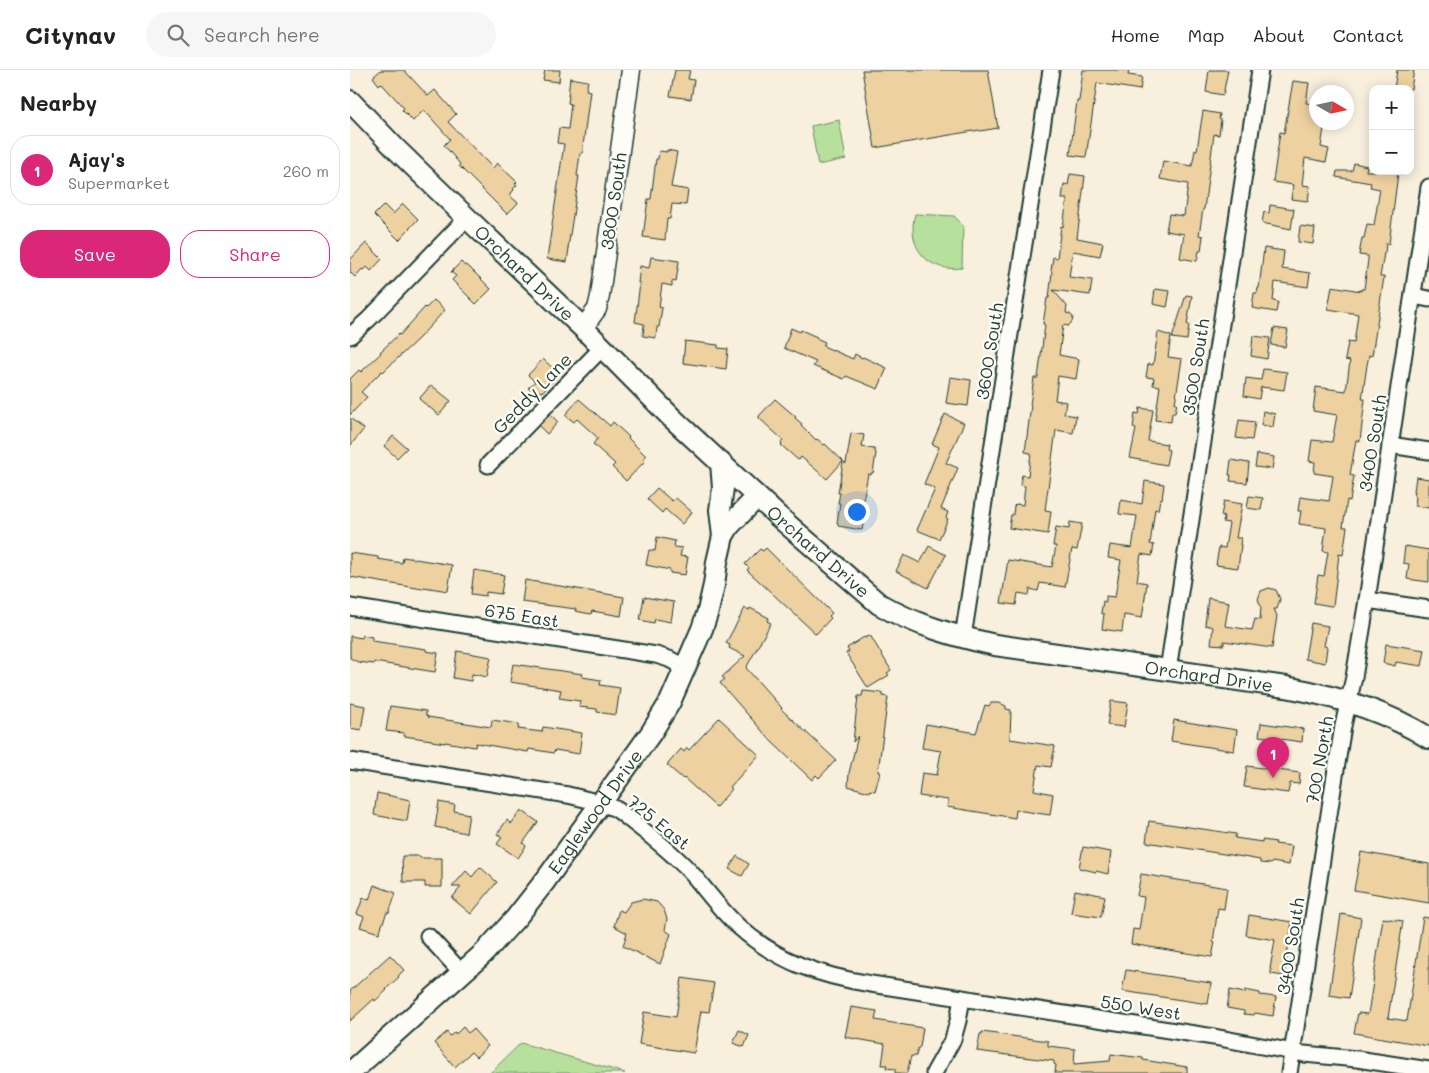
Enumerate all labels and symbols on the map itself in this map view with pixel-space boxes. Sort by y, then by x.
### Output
north arrow [1309,85,1354,130]
street label: 3800 South [594,151,632,251]
street label: Orchard Drive [470,220,580,326]
street label: 3600 South [969,301,1009,401]
street label: 3500 South [1176,317,1214,417]
street label: Geddy Lane [487,347,577,439]
street label: 3400 South [1352,393,1392,493]
your location [844,499,870,525]
street label: Orchard Drive [762,500,875,603]
street label: 675 East [483,597,561,633]
street label: Orchard Drive [1143,655,1275,697]
street label: 700 North [1299,714,1339,806]
pin: 1 [1257,737,1289,778]
street label: Eaglewood Drive [542,744,648,878]
street label: 725 East [623,789,695,855]
street label: 3400 South [1270,896,1310,996]
street label: 550 West [1099,989,1183,1025]

